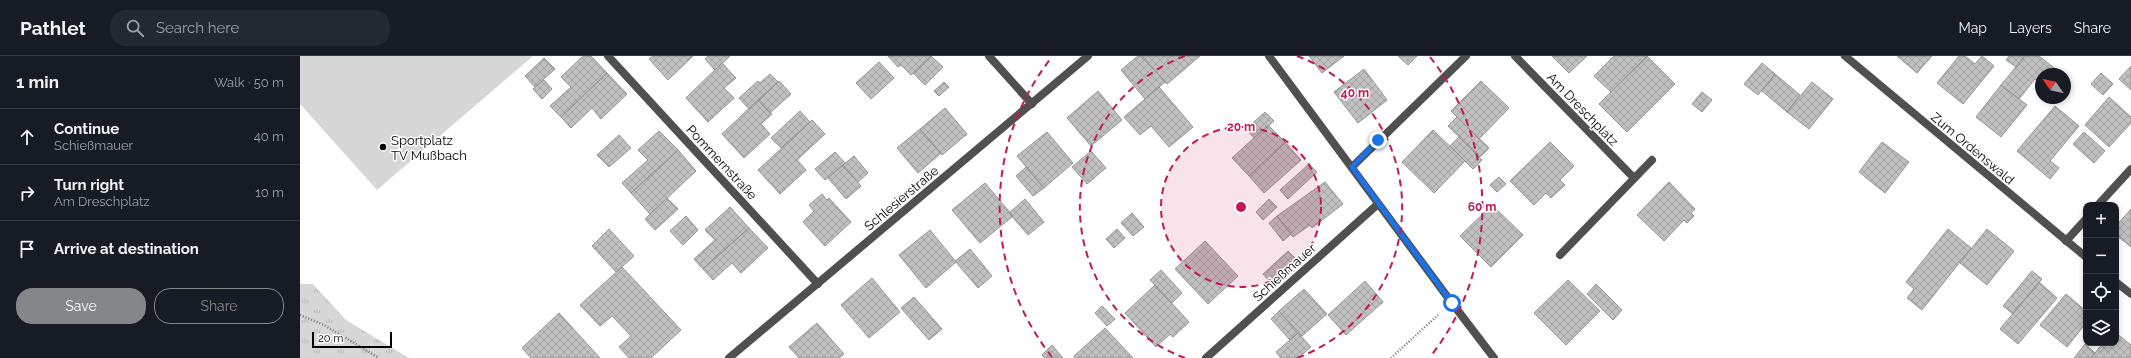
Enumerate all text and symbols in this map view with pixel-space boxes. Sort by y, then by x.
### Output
search box [110,10,390,46]
text: Pathlet [20,17,86,39]
icon: search [124,17,146,39]
text: Search here [156,19,239,37]
text: Map [1959,20,1987,36]
text: Layers [2009,20,2052,36]
text: Share [2074,20,2111,36]
north arrow [2035,68,2071,104]
street label: Am Dreschplatz [1544,70,1621,149]
text: 1 min [16,72,59,92]
text: Walk · 50 m [214,75,284,90]
text: 40 m [1341,86,1369,100]
street label: Zum Ordenswald [1928,109,2017,187]
text: Continue [54,120,119,138]
text: 20 m [1227,120,1255,134]
street label: Pommernstraße [683,122,760,203]
icon: ahead [16,126,38,148]
text: 40 m [254,129,284,144]
route end [1369,131,1387,149]
place label: Sportplatz TV Mußbach [391,133,467,163]
text: Schießmauer [54,138,133,153]
marker: Sportplatz TV Mußbach [378,142,388,152]
street label: Schlesierstraße [861,163,942,234]
text: Turn right [54,176,124,194]
icon: right [16,182,38,204]
text: 10 m [255,185,284,200]
text: Am Dreschplatz [54,194,150,209]
centre of rings [1234,200,1248,214]
text: 60 m [1468,200,1496,214]
map controls [2083,202,2119,346]
button: + [2083,202,2119,238]
icon: arrive [16,238,38,260]
button: − [2083,238,2119,274]
text: Arrive at destination [54,240,199,258]
street label: Schießmauer [1250,240,1319,304]
button: locate [2083,274,2119,310]
button: Save [16,288,146,324]
button: Share [154,288,284,324]
route start [1443,294,1461,312]
button: layers [2083,310,2119,346]
scale bar [312,330,392,349]
text: 20 m [318,332,343,345]

